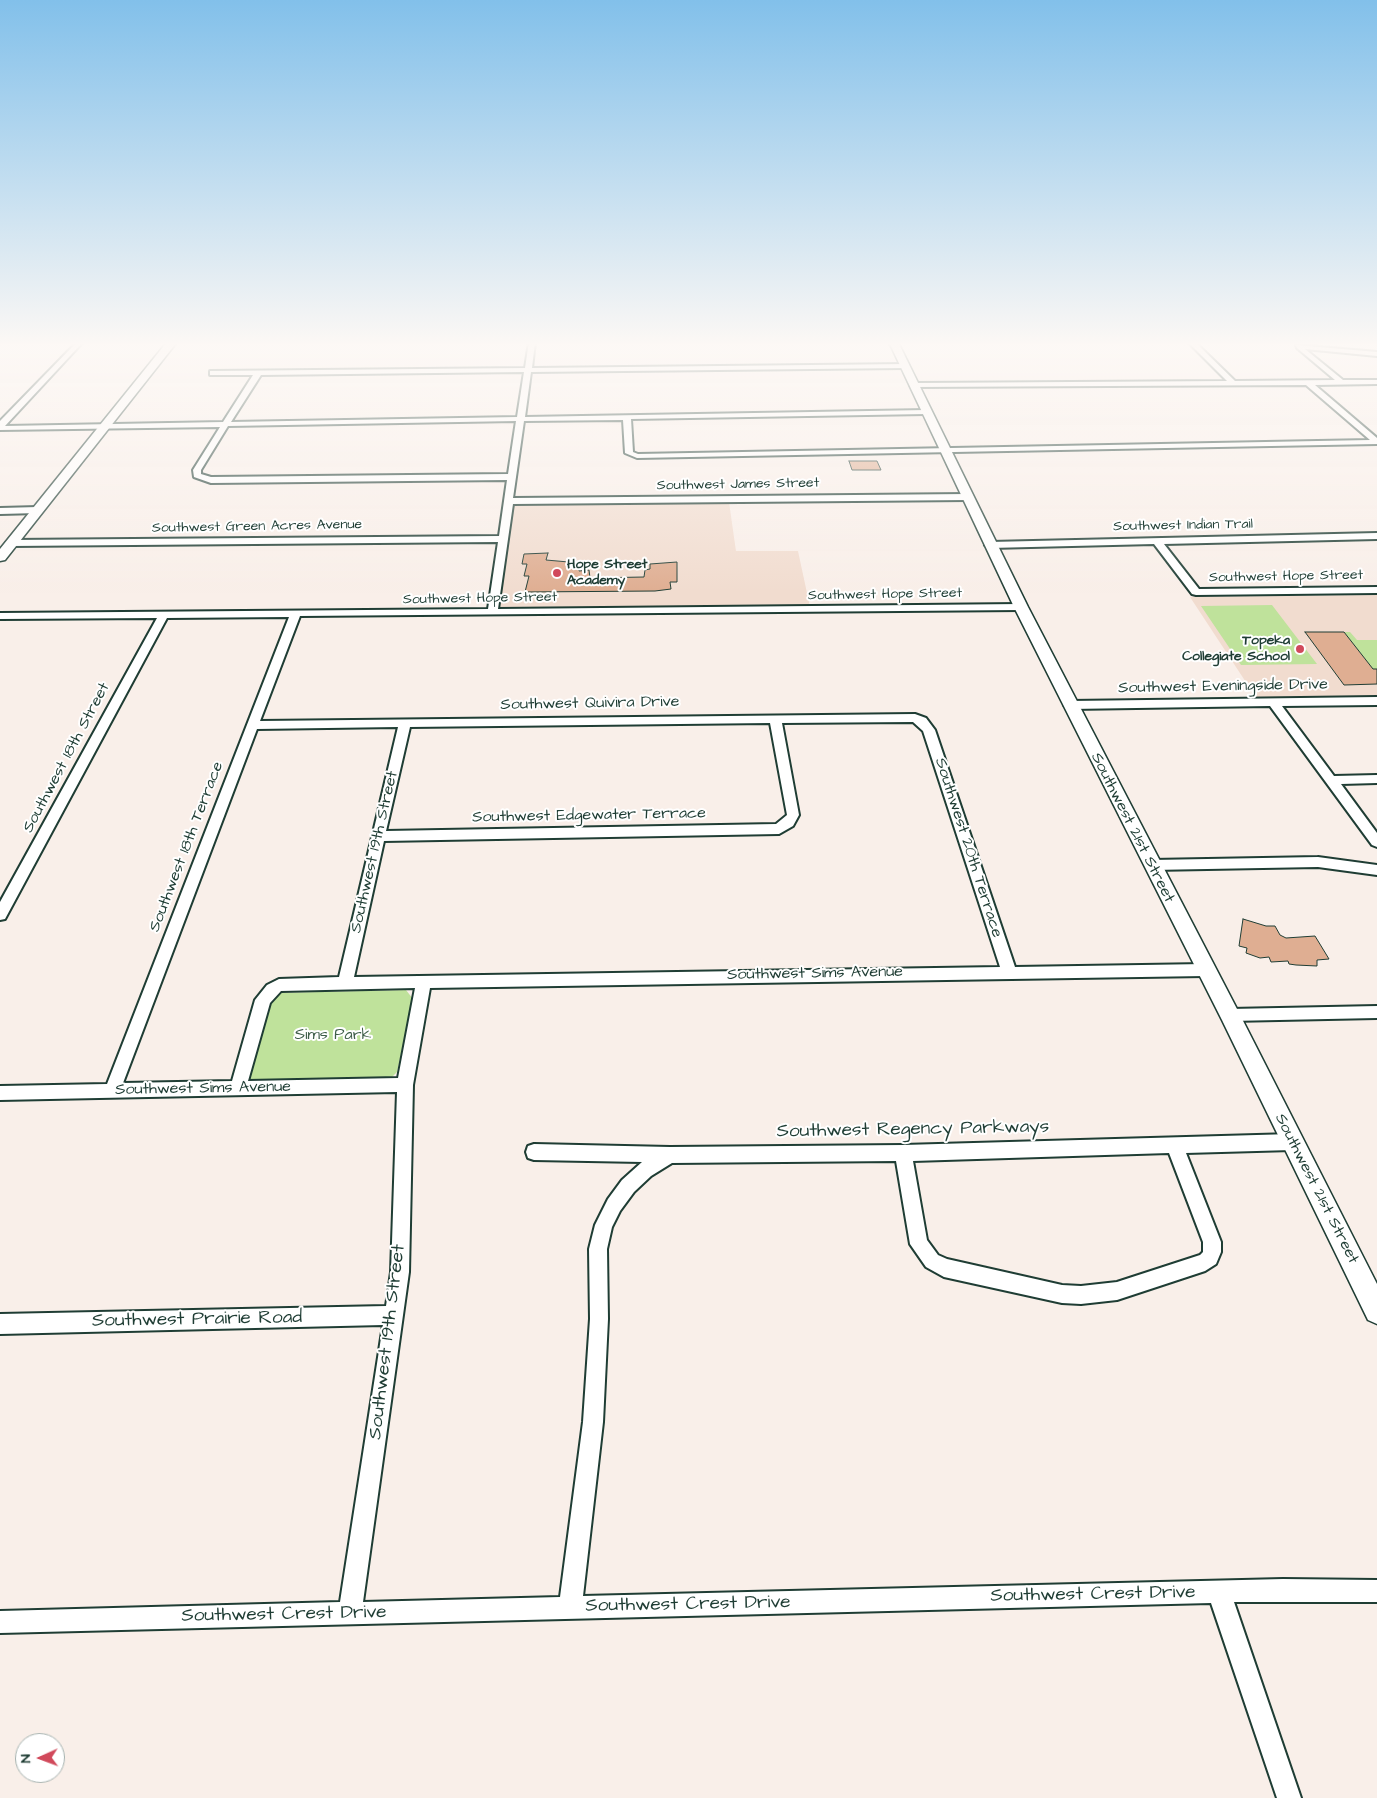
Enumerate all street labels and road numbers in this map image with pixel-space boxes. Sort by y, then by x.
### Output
street label: Southwest James Street [657,475,819,495]
street label: Southwest Indian Trail [1113,516,1253,536]
street label: Southwest Green Acres Avenue [152,517,362,537]
street label: Southwest Hope Street [1209,567,1363,587]
street label: Southwest Hope Street [808,585,962,605]
street label: Southwest Hope Street [403,589,557,609]
street label: Southwest Eveningside Drive [1118,676,1328,698]
street label: Southwest 18th Street [19,680,115,836]
street label: Southwest Quivira Drive [500,693,680,715]
street label: Southwest 21st Street [1086,750,1178,906]
street label: Southwest 20th Terrace [930,756,1006,940]
street label: Southwest 18th Terrace [146,759,228,935]
street label: Southwest 19th Street [347,769,403,935]
street label: Southwest Edgewater Terrace [472,804,706,828]
street label: Southwest Sims Avenue [727,963,903,985]
street label: Southwest Sims Avenue [115,1078,291,1100]
street label: Southwest 21st Street [1270,1111,1362,1267]
street label: Southwest Regency Parkways [777,1116,1049,1144]
street label: Southwest 19th Street [365,1243,411,1441]
street label: Southwest Prairie Road [92,1307,302,1333]
street label: Southwest Crest Drive [990,1582,1196,1608]
street label: Southwest Crest Drive [585,1592,791,1618]
street label: Southwest Crest Drive [181,1602,387,1628]

